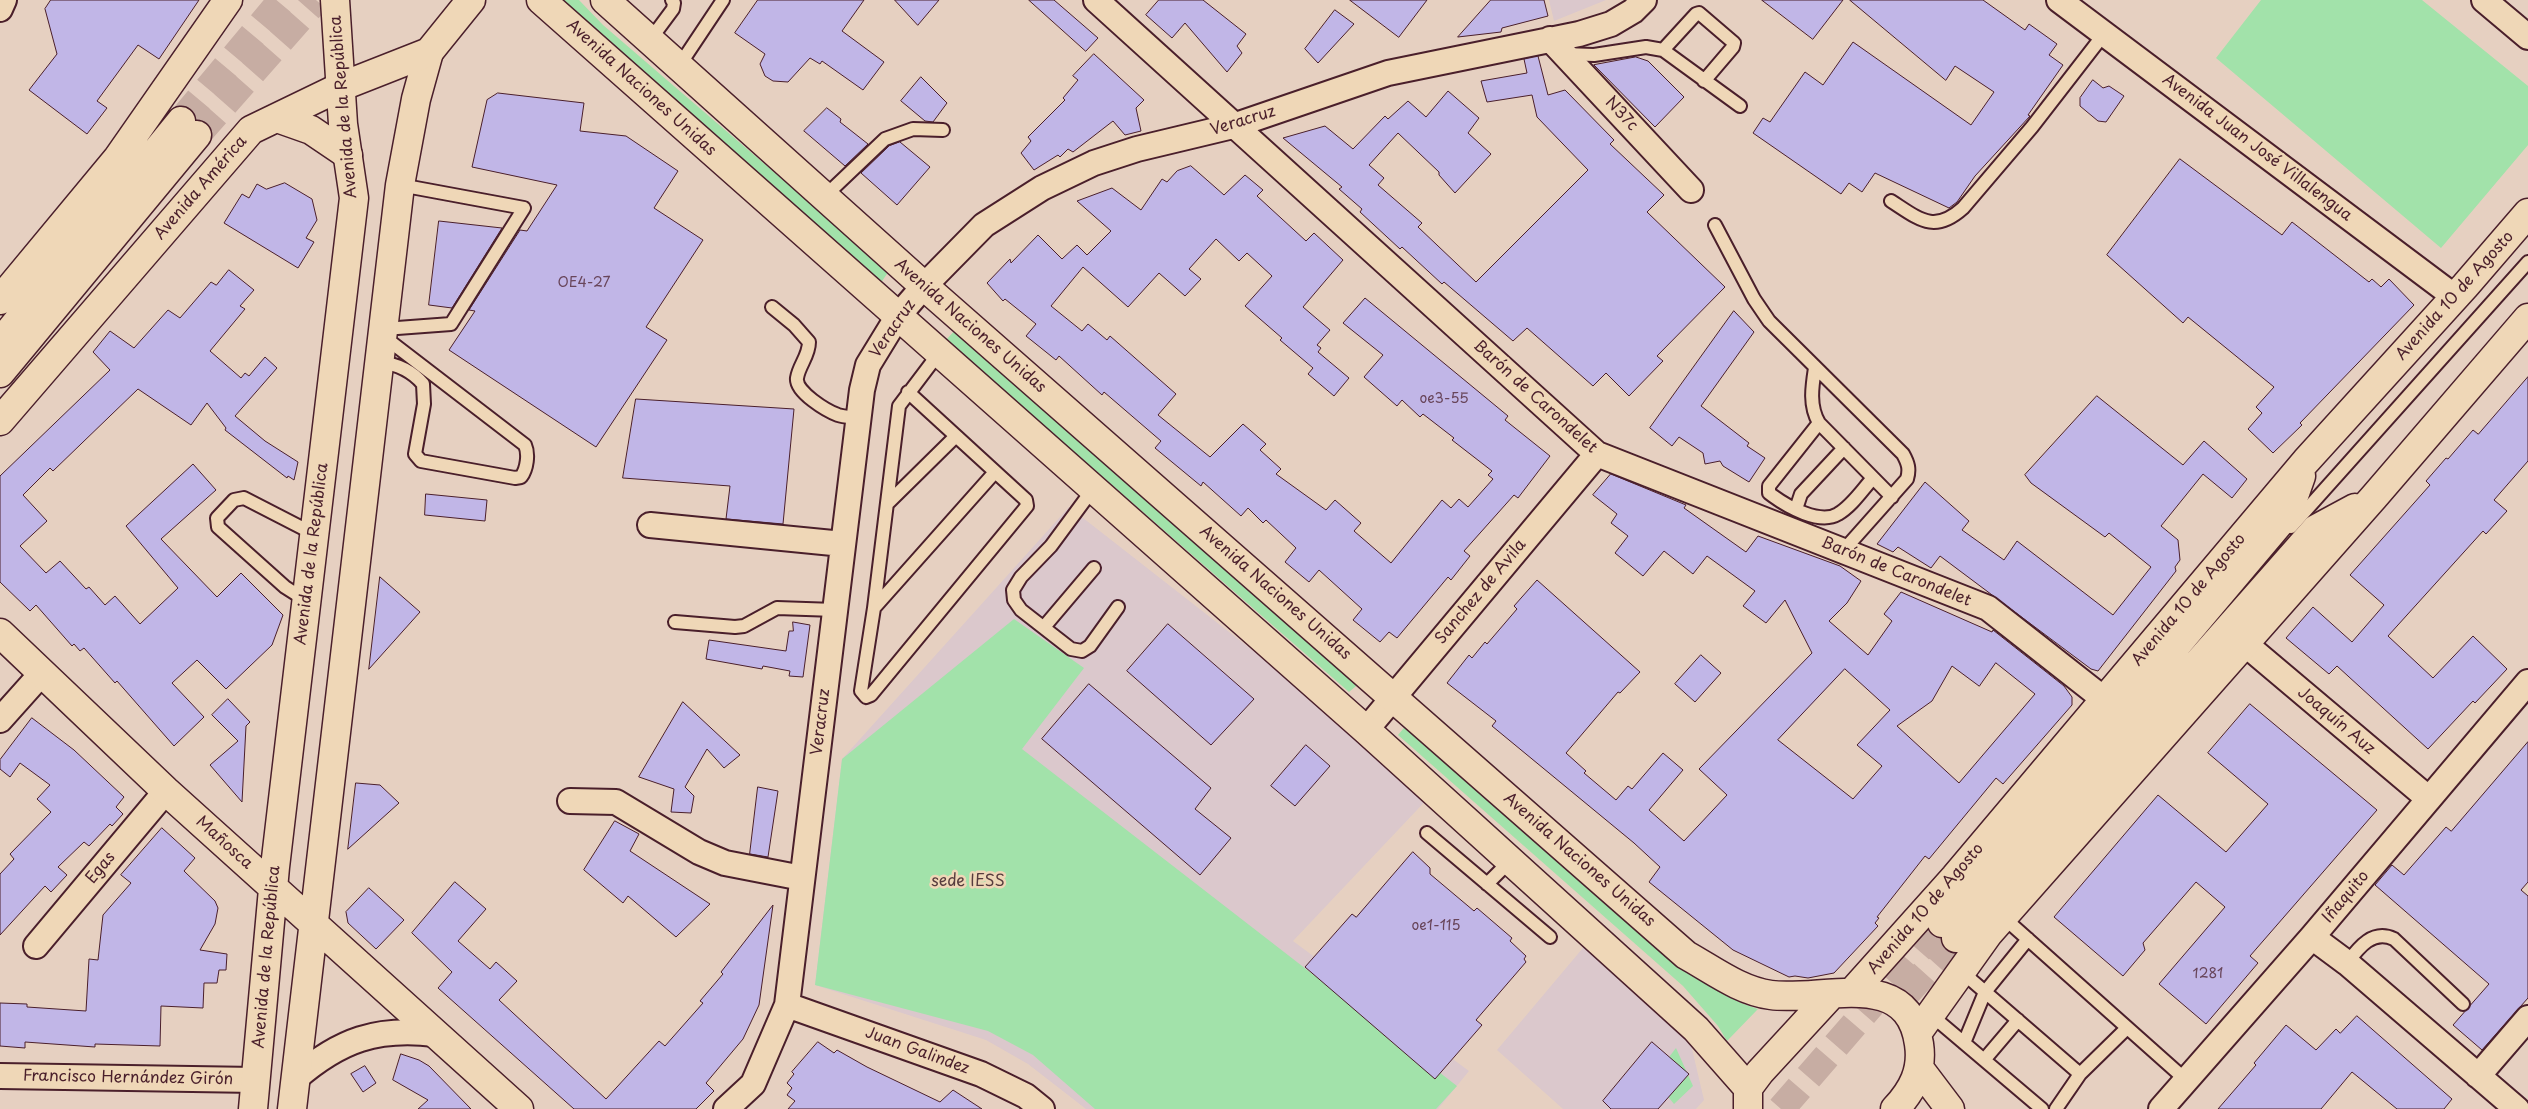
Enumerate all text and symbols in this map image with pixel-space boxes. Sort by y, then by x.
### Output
street label: Avenida de la República [326,15,362,199]
street label: Avenida Naciones Unidas [562,16,720,160]
street label: Avenida Juan José Villalengua [2158,70,2356,226]
street label: N37c [1600,93,1642,135]
street label: Veracruz [1208,102,1278,140]
street label: Avenida América [151,132,251,244]
street label: Avenida 10 de Agosto [2392,228,2518,364]
street label: Avenida Naciones Unidas [890,255,1050,397]
house number: OE4-27 [557,275,611,291]
street label: Veracruz [866,296,920,362]
street label: Barón de Carondelet [1469,336,1601,458]
house number: oe3-55 [1419,391,1469,407]
street label: Avenida de la República [291,462,333,646]
street label: Avenida Naciones Unidas [1195,522,1355,664]
street label: Avenida 10 de Agosto [2128,530,2250,670]
street label: Barón de Carondelet [1818,533,1974,611]
street label: Sanchez de Avila [1431,536,1531,648]
street label: Joaquín Auz [2294,683,2378,759]
street label: Veracruz [807,688,835,756]
street label: Avenida Naciones Unidas [1499,789,1659,931]
street label: Mañosca [192,812,256,874]
street label: Avenida 10 de Agosto [1864,840,1988,978]
street label: Egas [82,848,120,888]
street label: Avenida de la República [249,865,285,1049]
street label: Iñaquito [2319,867,2373,927]
park label: sede IESS [931,872,1005,892]
house number: oe1-115 [1412,918,1460,934]
house number: 1281 [2193,966,2223,982]
street label: Juan Galindez [862,1023,972,1079]
street label: Francisco Hernández Girón [23,1067,233,1089]

